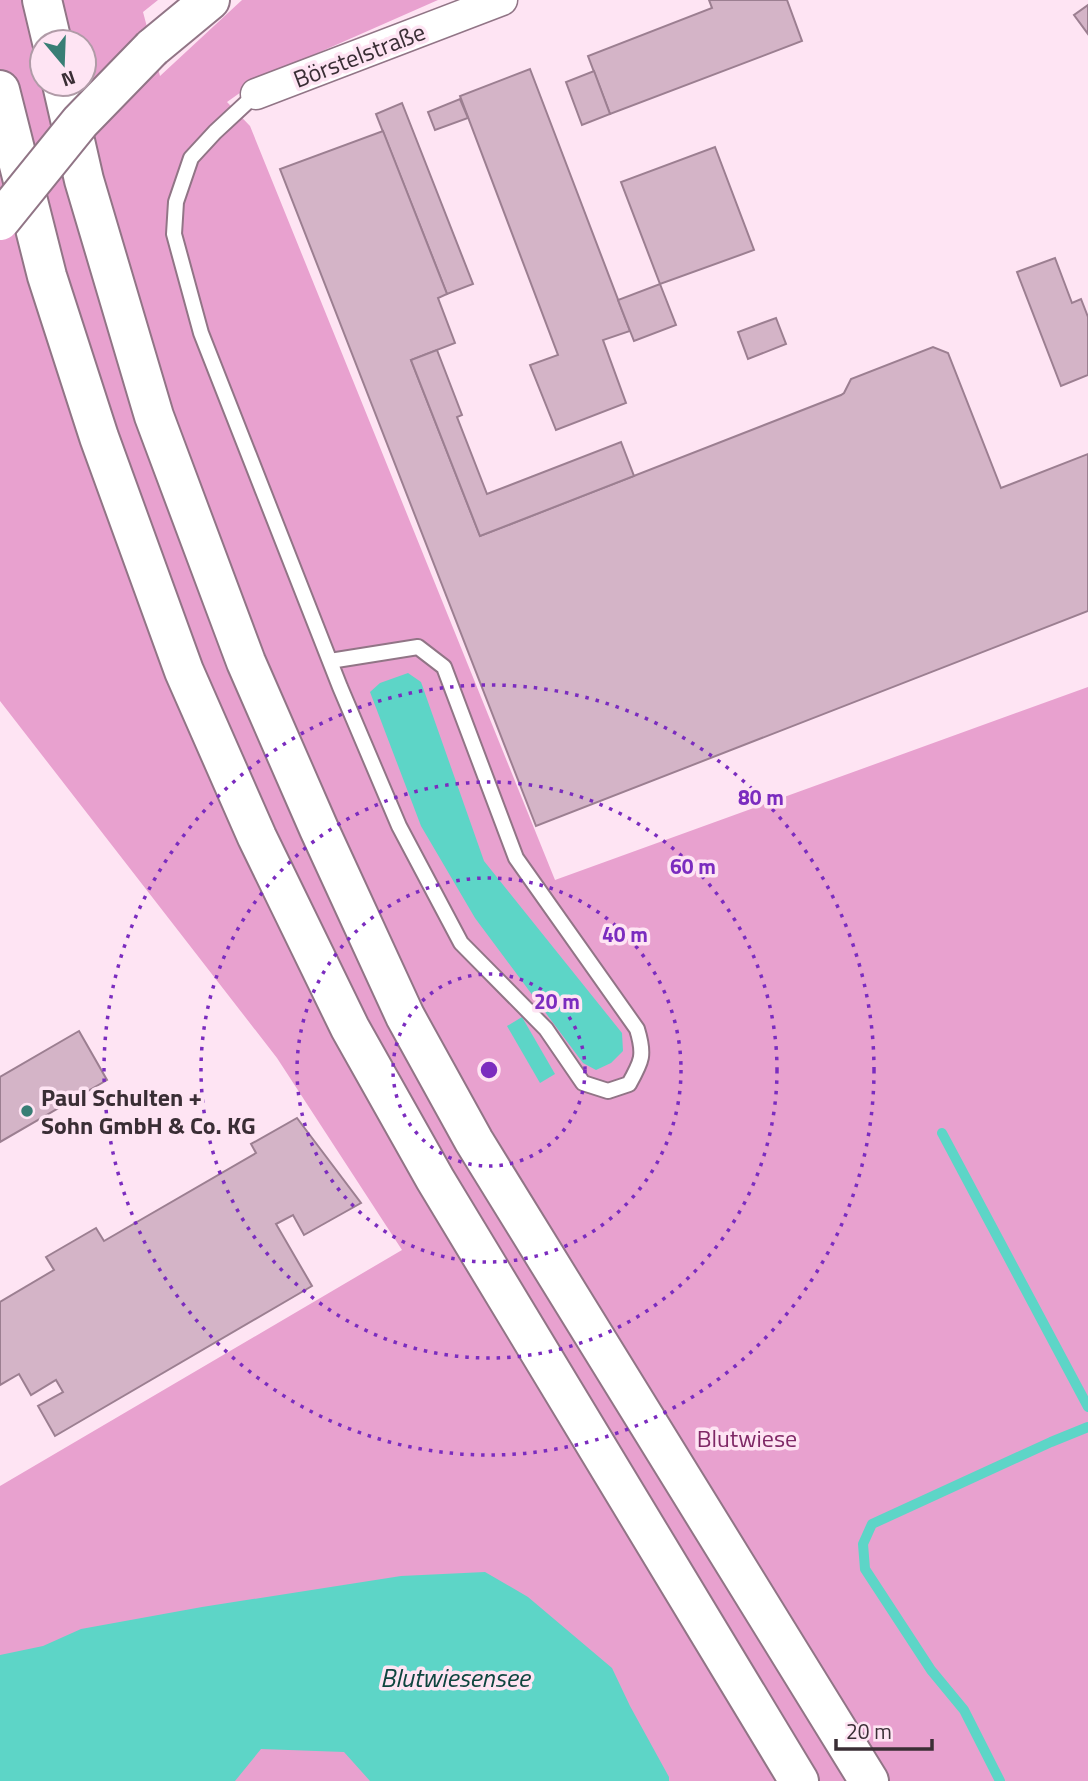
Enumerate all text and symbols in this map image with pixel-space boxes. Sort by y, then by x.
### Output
street label: Börstelstraße [288,13,430,97]
north arrow [28,28,98,98]
text: N [58,64,80,95]
text: 80 m [738,781,784,813]
text: 60 m [670,850,716,882]
text: 40 m [602,918,648,950]
text: 20 m [534,985,580,1017]
centre of rings [477,1058,501,1082]
place label: Paul Schulten + Sohn GmbH & Co. KG [41,1079,256,1143]
marker: Paul Schulten + Sohn GmbH & Co. KG [19,1103,35,1119]
park label: Blutwiese [697,1420,797,1456]
water label: Blutwiesensee [380,1658,532,1697]
scale bar [836,1708,932,1752]
text: 20 m [846,1715,892,1747]

